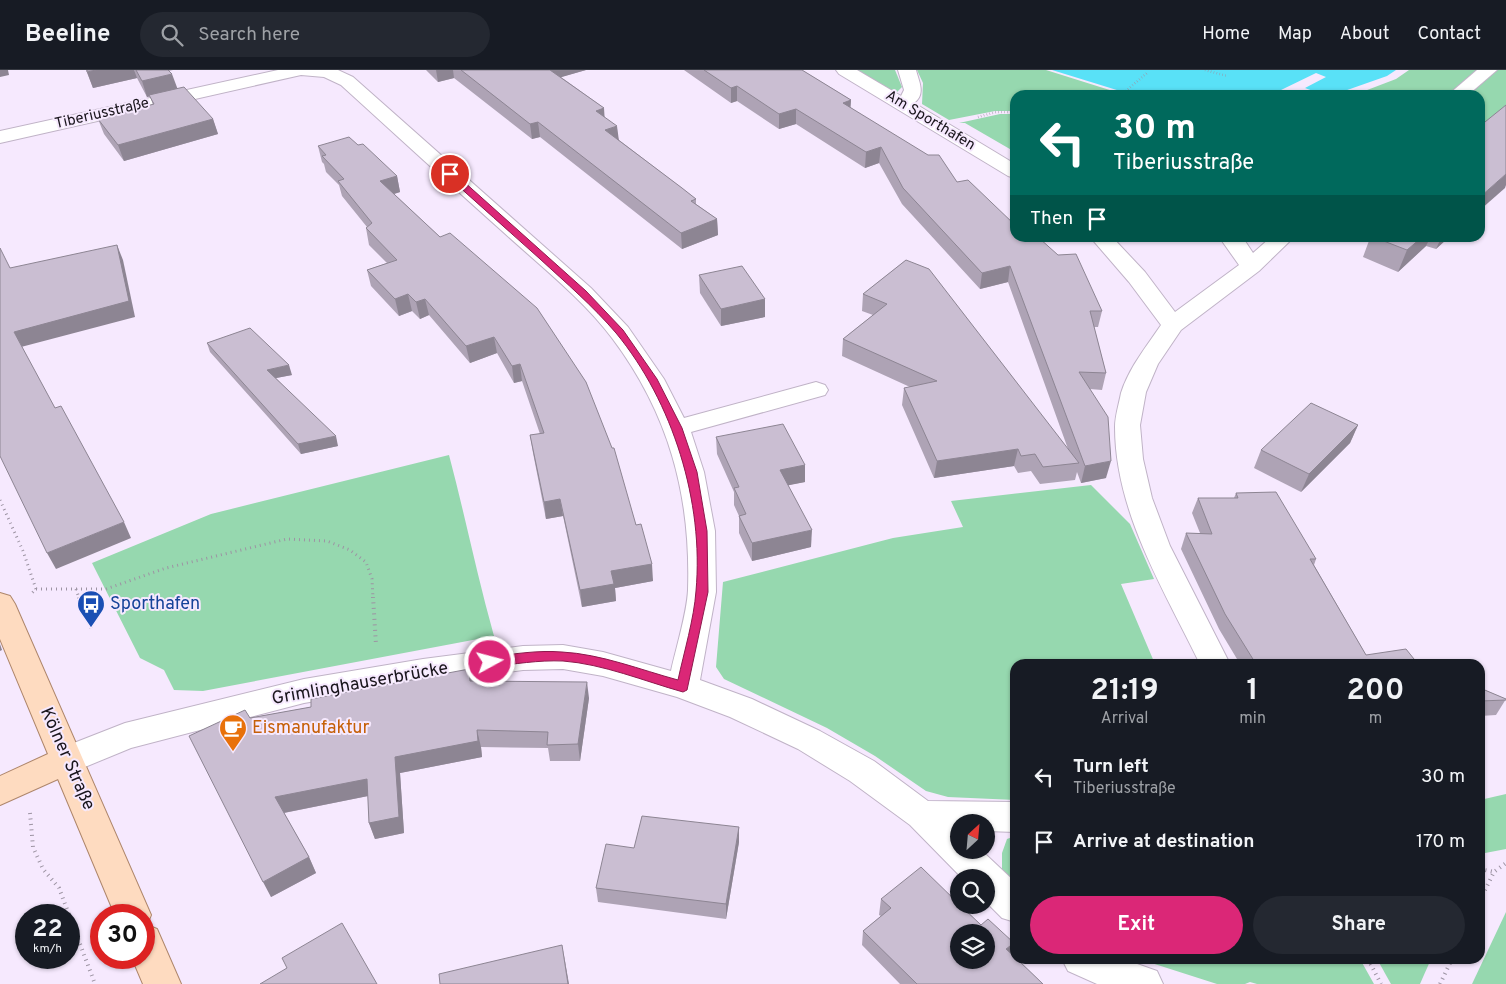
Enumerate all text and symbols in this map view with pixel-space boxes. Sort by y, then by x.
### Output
search box [140,12,490,57]
text: Beeline [25,20,110,50]
icon: search [158,21,186,49]
text: Search here [198,23,300,47]
text: Home [1202,23,1250,46]
text: Map [1278,23,1312,46]
text: About [1340,23,1389,46]
text: Contact [1417,23,1481,46]
street label: Am Sporthafen [882,87,978,155]
street label: Tiberiusstraße [53,94,151,134]
text: 30 m [1113,107,1196,151]
icon: left [1030,110,1095,175]
text: Tiberiusstraße [1113,150,1254,177]
pin [429,153,471,195]
icon: arrive [436,160,464,188]
icon: arrive [1083,205,1111,233]
text: Then [1030,207,1073,231]
bus stop icon: Sporthafen [76,589,106,628]
place label: Sporthafen [110,593,200,616]
position arrow [463,635,515,687]
street label: Grimlinghauserbrücke [270,657,450,711]
text: 21:19 [1091,673,1159,710]
text: 1 [1247,673,1259,710]
text: 200 [1346,673,1404,710]
street label: Kölner Straße [34,704,100,814]
text: Arrival [1101,709,1148,729]
text: min [1239,709,1266,729]
text: m [1369,709,1382,729]
cafe icon: Eismanufaktur [218,713,248,752]
place label: Eismanufaktur [252,717,370,740]
text: Turn left [1073,755,1149,779]
icon: left [1030,763,1058,791]
text: 30 m [1421,765,1465,789]
text: Tiberiusstraße [1073,779,1176,799]
north arrow [950,814,995,859]
map controls [950,814,995,969]
icon: arrive [1030,828,1058,856]
text: Arrive at destination [1073,830,1254,854]
text: 170 m [1416,830,1465,854]
button: search [950,869,995,914]
button: Exit [1030,896,1243,954]
button: Share [1253,896,1465,954]
speed limit sign: 30 [90,904,155,969]
text: 22 [32,914,63,946]
button: layers [950,924,995,969]
text: km/h [33,941,62,957]

